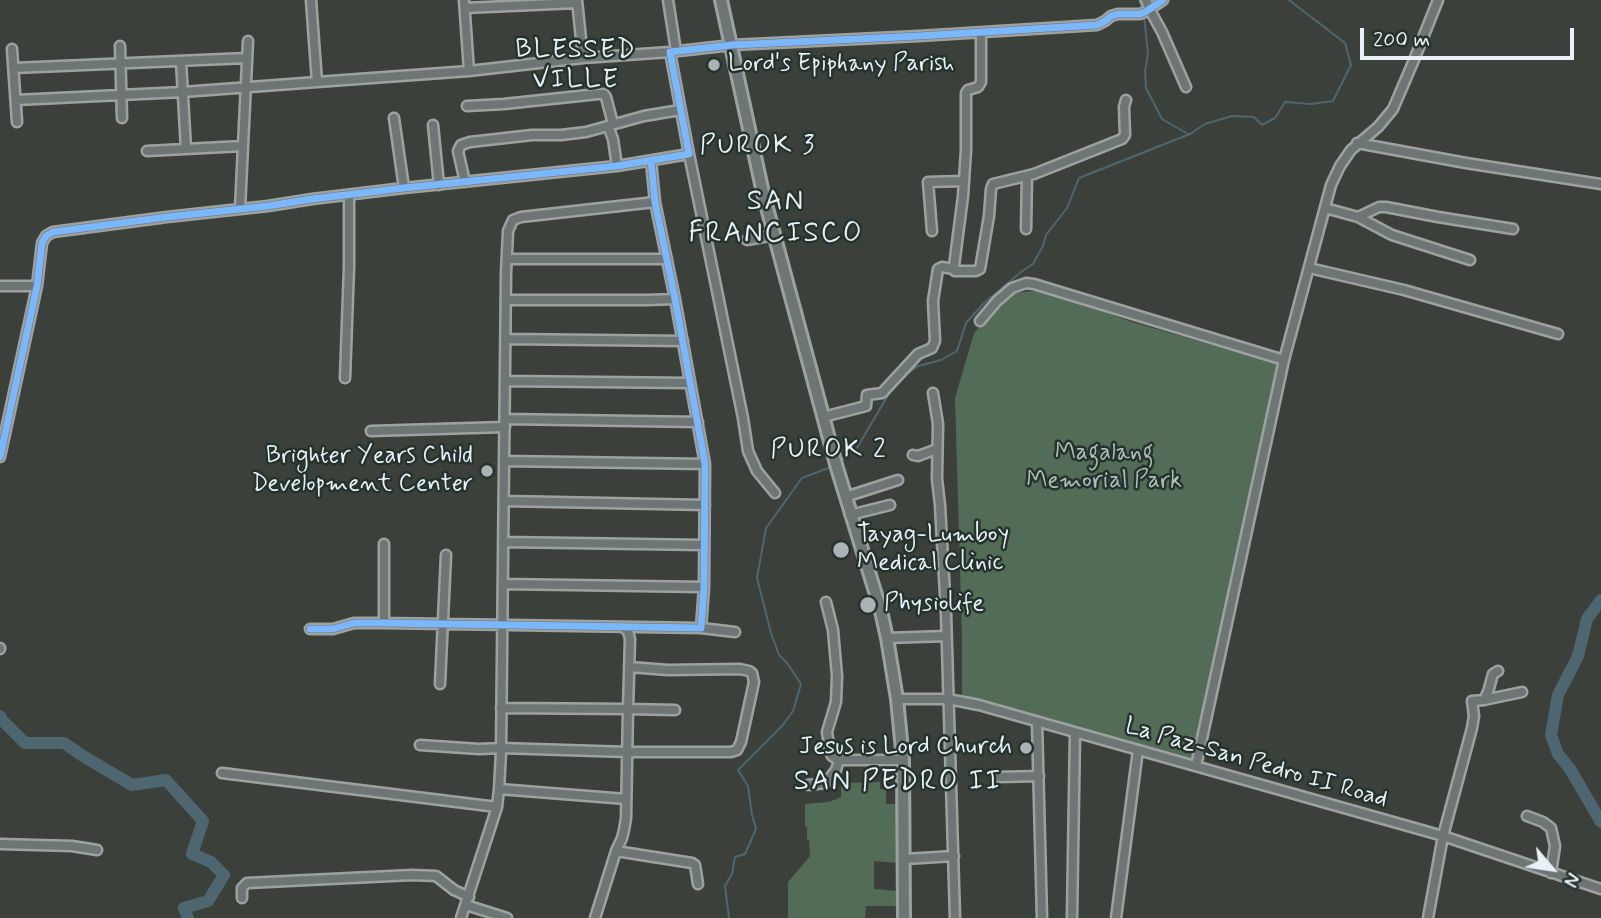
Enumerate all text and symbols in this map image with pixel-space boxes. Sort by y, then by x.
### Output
scale bar [1363,14,1576,58]
text: 200 m [1373,26,1430,54]
district label: BLESSED VILLE [516,36,636,98]
place label: Lord's Epiphany Parish [728,51,954,79]
marker: Lord's Epiphany Parish [706,57,722,73]
district label: PUROK 3 [703,132,813,164]
district label: SAN FRANCISCO [692,186,860,252]
district label: PUROK 2 [773,436,885,468]
park label: Magalang Memorial Park [1026,440,1182,496]
place label: Brighter Years Child Development Center [252,443,473,499]
marker: Brighter Years Child Development Center [479,463,495,479]
place label: Tayag-Lumboy Medical Clinic [857,522,1009,578]
marker: Tayag-Lumboy Medical Clinic [831,540,851,560]
place label: Physiolife [884,591,984,619]
marker: Physiolife [858,595,878,615]
street label: La Paz-San Pedro II Road [1121,713,1391,815]
place label: Jesus is Lord Church [799,734,1012,762]
marker: Jesus is Lord Church [1018,740,1034,756]
district label: SAN PEDRO II [793,766,1003,800]
north arrow [1517,834,1587,904]
text: N [1557,868,1585,891]

